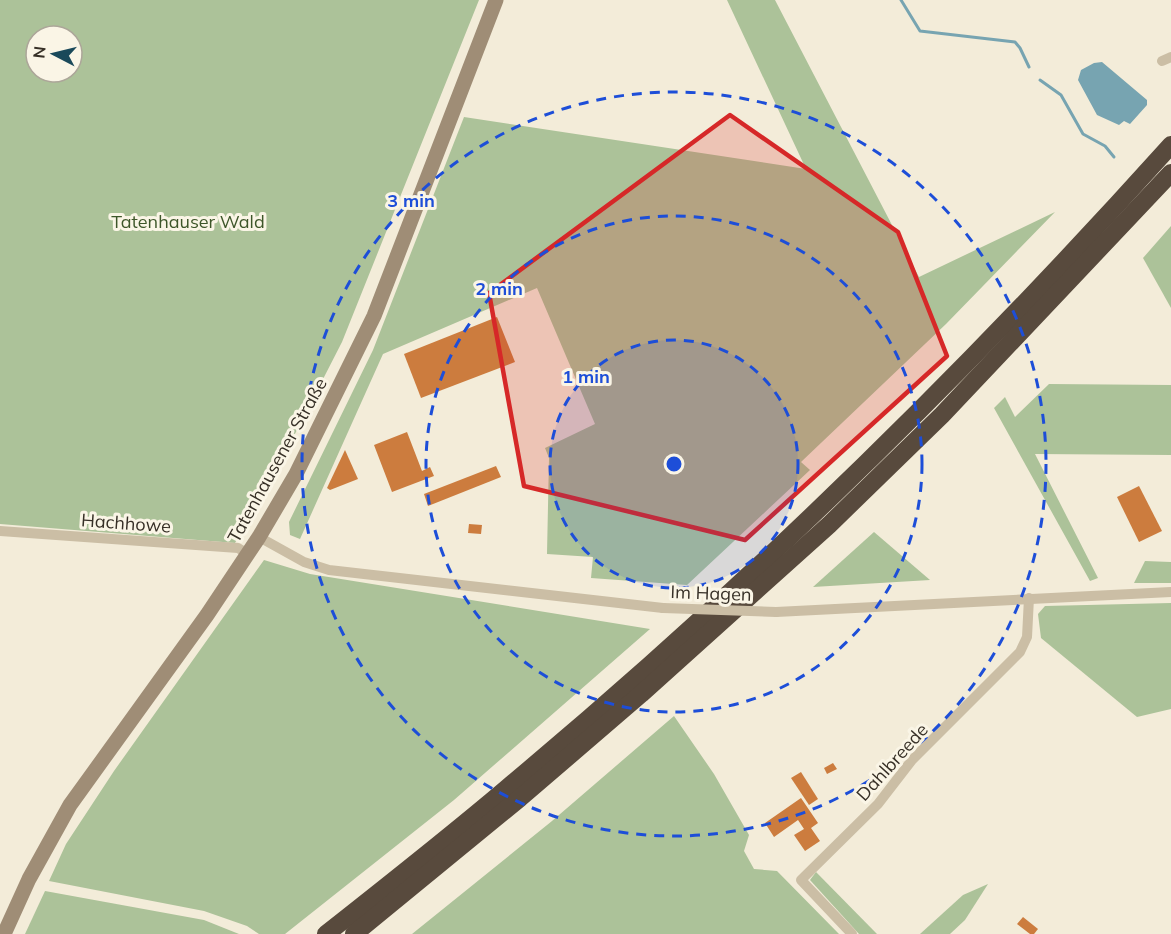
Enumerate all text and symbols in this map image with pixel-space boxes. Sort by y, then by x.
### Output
north arrow [24,24,84,84]
text: N [28,45,50,59]
text: 3 min [387,189,435,212]
park label: Tatenhauser Wald [111,210,265,233]
text: 2 min [475,277,523,300]
text: 1 min [562,365,610,388]
street label: Tatenhausener Straße [222,374,332,546]
centre of rings [664,454,684,474]
street label: Hachhowe [80,508,172,538]
street label: Im Hagen [670,580,752,606]
street label: Dahlbreede [851,718,933,806]

